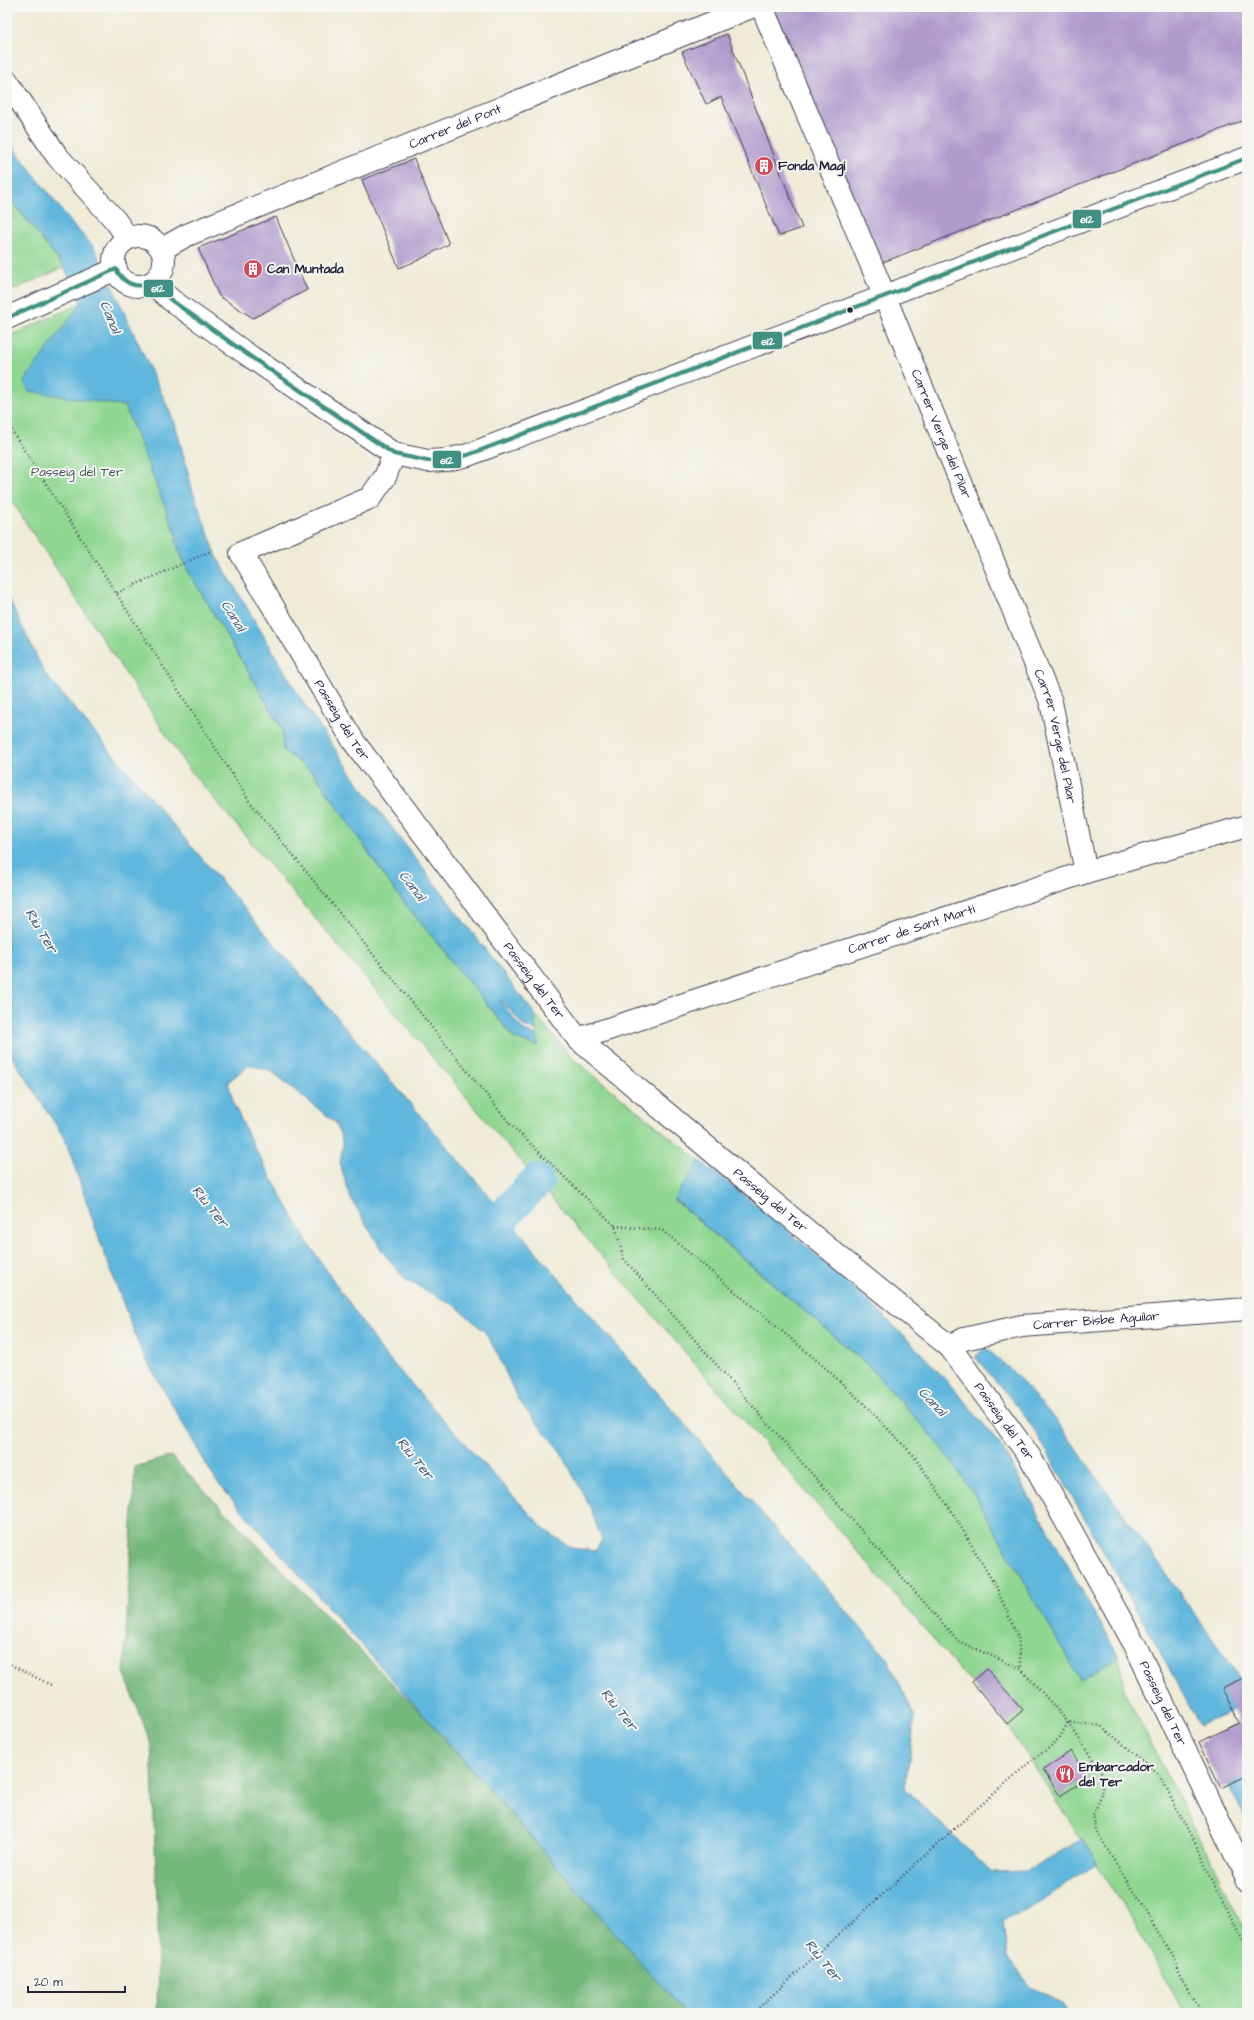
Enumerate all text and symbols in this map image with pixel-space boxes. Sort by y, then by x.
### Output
street label: Carrer del Pont [406,100,505,153]
building icon: Fonda Magí [753,155,775,177]
place label: Fonda Magí [778,157,846,177]
line badge: e12 [1072,209,1102,229]
text: e12 [1079,212,1095,227]
building icon: Can Muntada [242,258,264,280]
place label: Can Muntada [267,260,344,278]
line badge: e12 [143,279,174,298]
text: e12 [150,281,166,296]
water label: Canal [94,298,126,338]
unlabelled marker [845,305,855,315]
line badge: e12 [752,331,783,350]
text: e12 [760,334,776,349]
street label: Carrer Verge del Pilar [907,367,976,501]
line badge: e12 [432,450,462,469]
text: e12 [439,453,455,468]
park label: Passeig del Ter [31,463,123,482]
water label: Canal [216,597,251,637]
street label: Carrer Verge del Pilar [1029,666,1081,805]
street label: Passeig del Ter [310,676,374,764]
water label: Canal [394,867,431,907]
street label: Carrer de Sant Martí [846,900,977,959]
water label: Riu Ter [20,905,63,958]
street label: Passeig del Ter [499,939,569,1023]
street label: Passeig del Ter [729,1164,812,1237]
water label: Riu Ter [187,1182,234,1233]
street label: Carrer Bisbe Aguilar [1032,1307,1160,1334]
street label: Passeig del Ter [970,1379,1039,1464]
water label: Canal [913,1383,952,1422]
water label: Riu Ter [392,1434,439,1485]
street label: Passeig del Ter [1135,1658,1191,1749]
water label: Riu Ter [596,1685,643,1736]
place label: Embarcador del Ter [1078,1758,1155,1791]
restaurant icon: Embarcador del Ter [1054,1763,1076,1785]
water label: Riu Ter [800,1936,847,1987]
scale bar [28,1968,125,1994]
text: 20 m [34,1974,63,1991]

